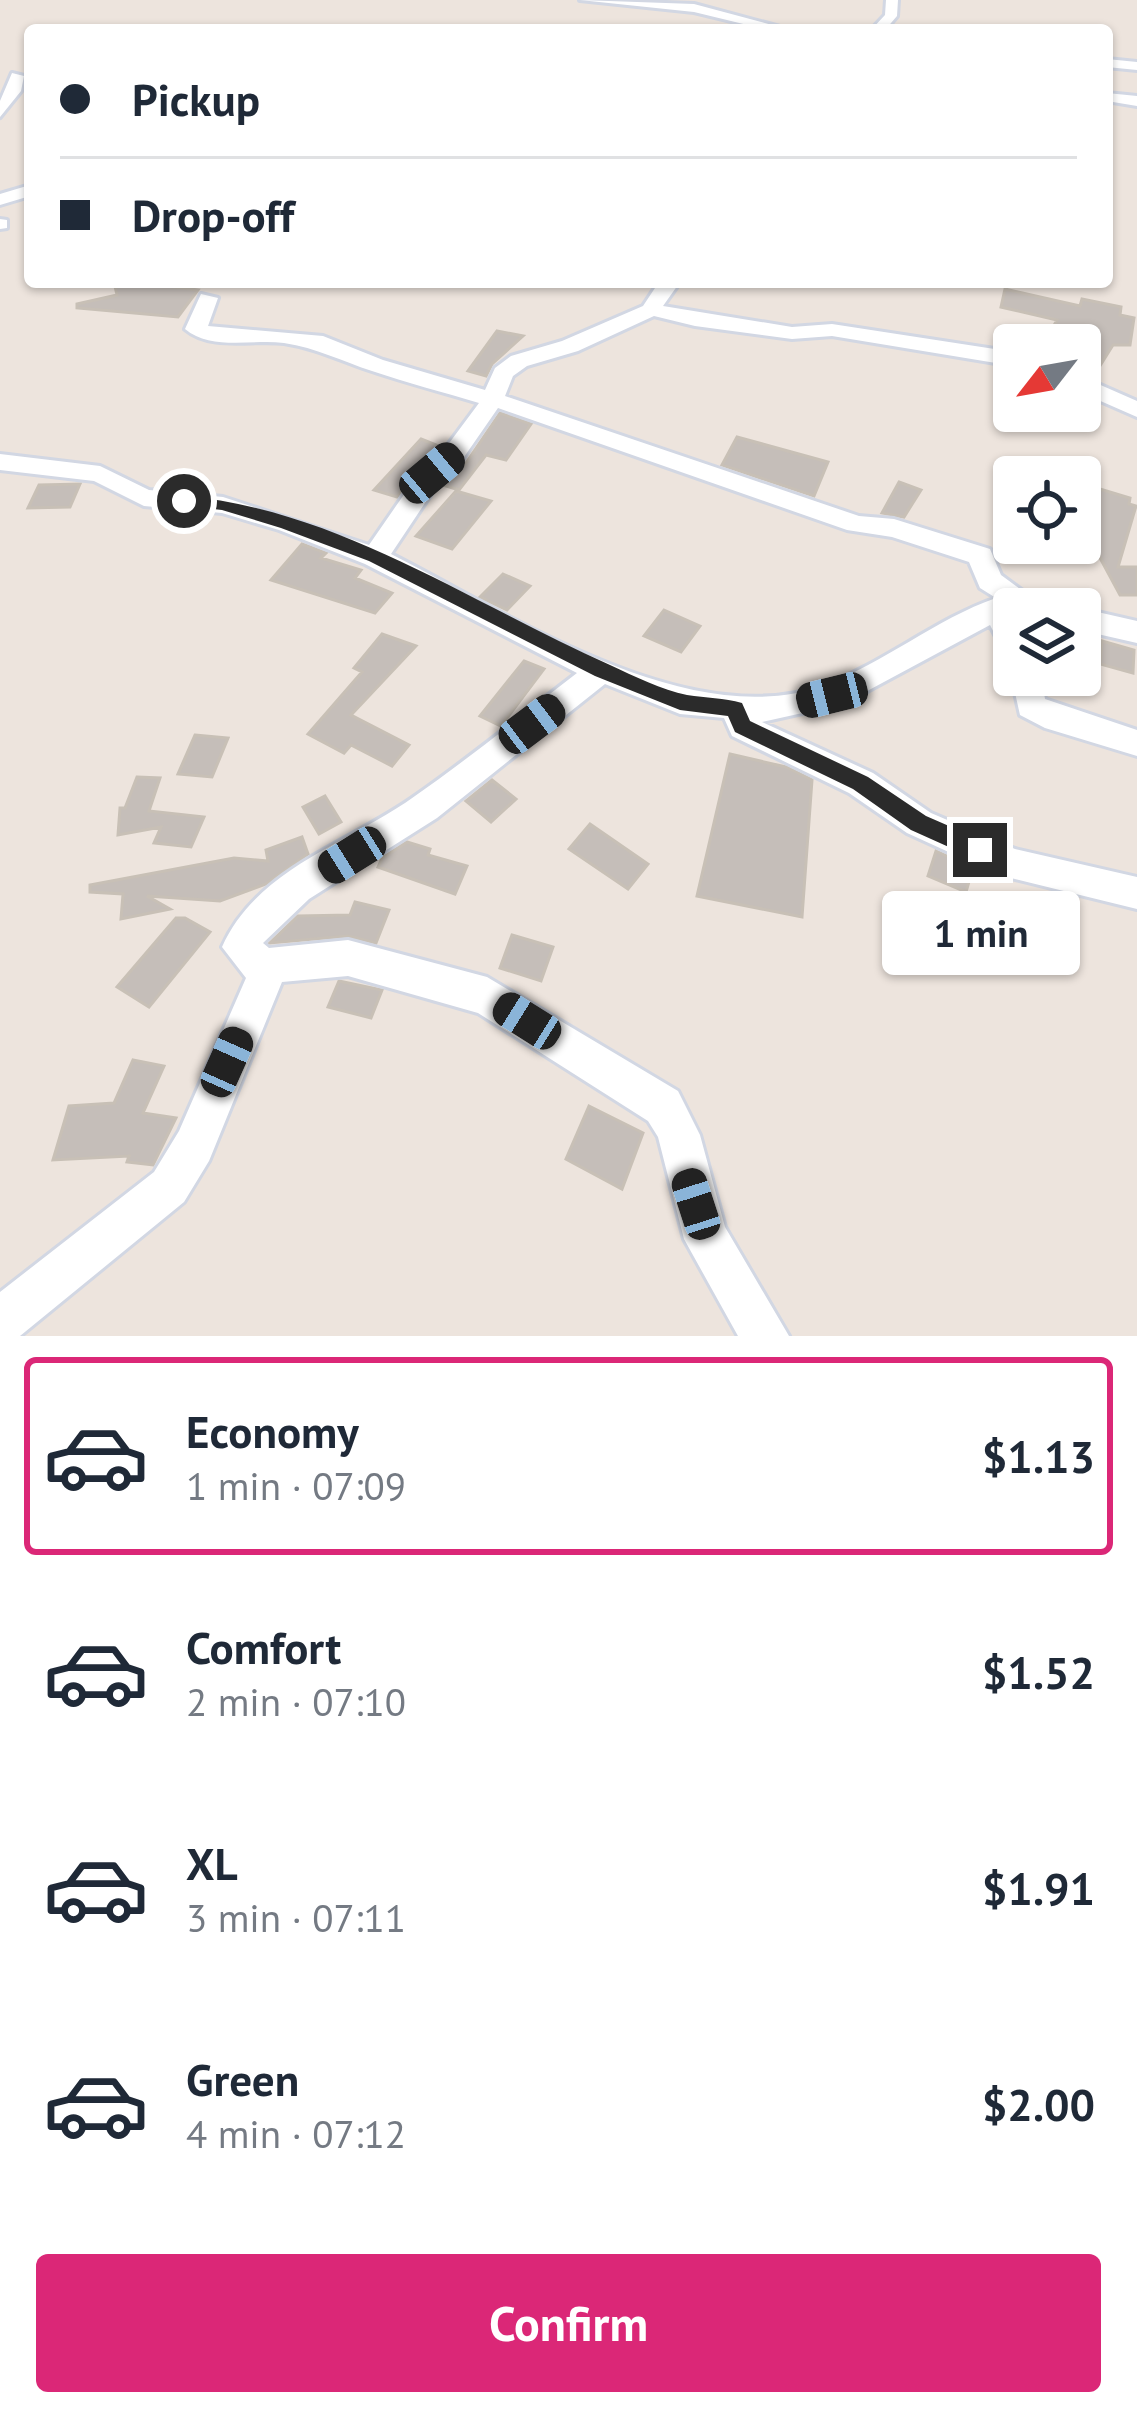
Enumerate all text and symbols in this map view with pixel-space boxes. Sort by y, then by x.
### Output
text: Pickup [132,70,260,128]
text: Drop-off [132,186,294,244]
north arrow [993,324,1101,432]
map controls [993,324,1101,696]
car [393,436,471,510]
button: locate [993,456,1101,564]
route start [157,474,211,528]
button: layers [993,588,1101,696]
car [793,669,871,721]
car [492,688,572,760]
car [312,821,392,889]
route end [953,823,1007,877]
callout: 1 min [881,892,1079,976]
text: 1 min [933,907,1029,958]
car [487,987,567,1055]
car [196,1022,258,1102]
car [668,1164,724,1244]
icon: car [42,1402,150,1510]
text: Economy [186,1402,359,1460]
text: $1.13 [982,1427,1095,1485]
text: 1 min · 07:09 [186,1460,406,1511]
icon: car [42,1618,150,1726]
text: Comfort [186,1618,341,1676]
text: $1.52 [982,1643,1095,1701]
text: 2 min · 07:10 [186,1676,406,1727]
icon: car [42,1834,150,1942]
text: XL [186,1834,238,1892]
text: $1.91 [982,1859,1095,1917]
text: 3 min · 07:11 [186,1892,406,1943]
icon: car [42,2050,150,2158]
text: Green [186,2050,299,2108]
text: $2.00 [982,2075,1095,2133]
text: 4 min · 07:12 [186,2108,406,2159]
button: Confirm [36,2254,1101,2392]

